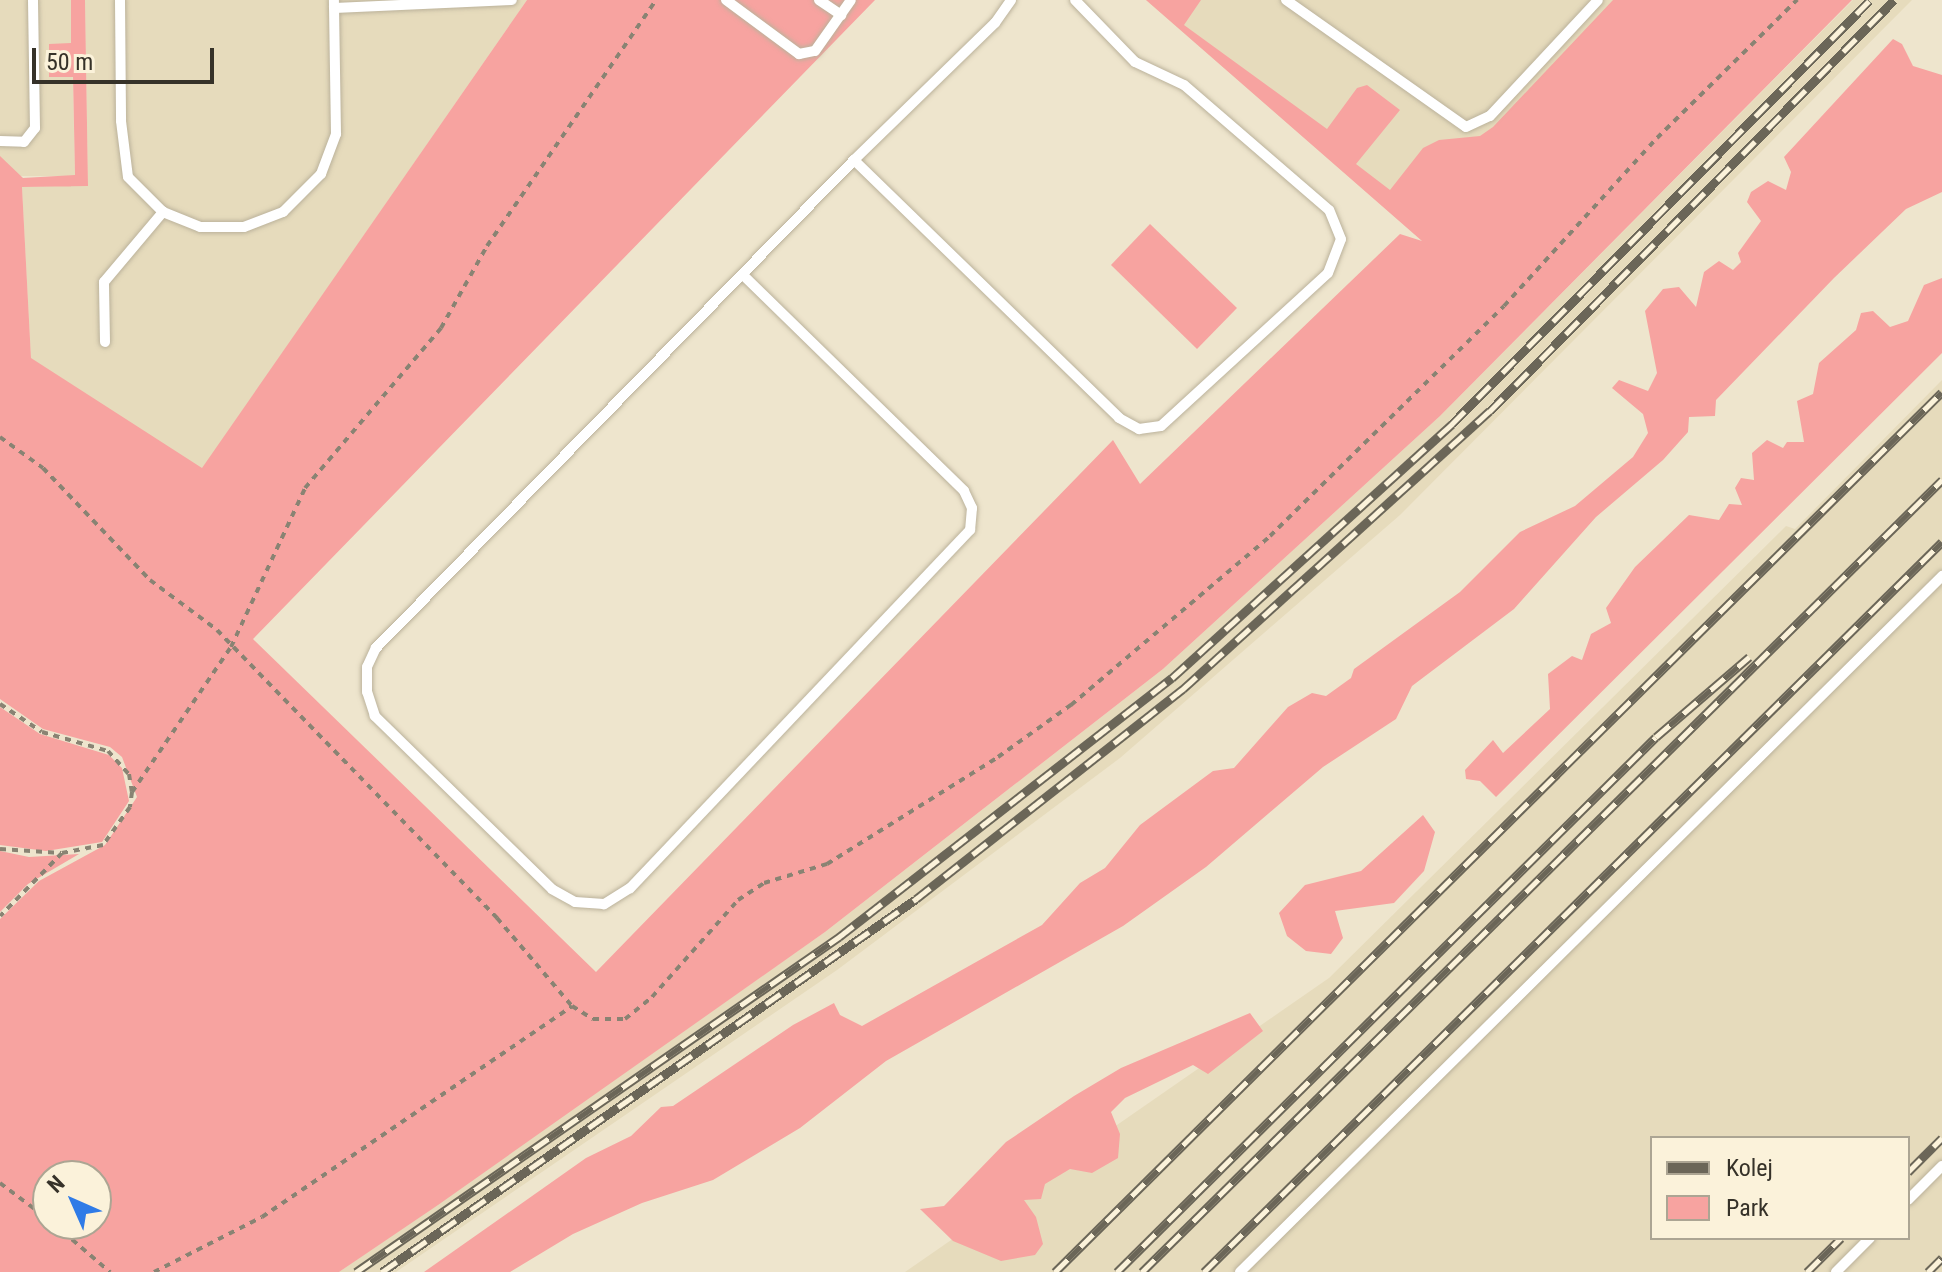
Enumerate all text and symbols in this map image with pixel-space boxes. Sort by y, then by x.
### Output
scale bar [36,32,218,82]
text: 50 m [46,48,93,76]
legend [1650,1136,1910,1240]
text: Kolej [1726,1154,1773,1182]
north arrow [32,1160,112,1240]
text: N [42,1170,70,1198]
text: Park [1726,1194,1769,1222]

